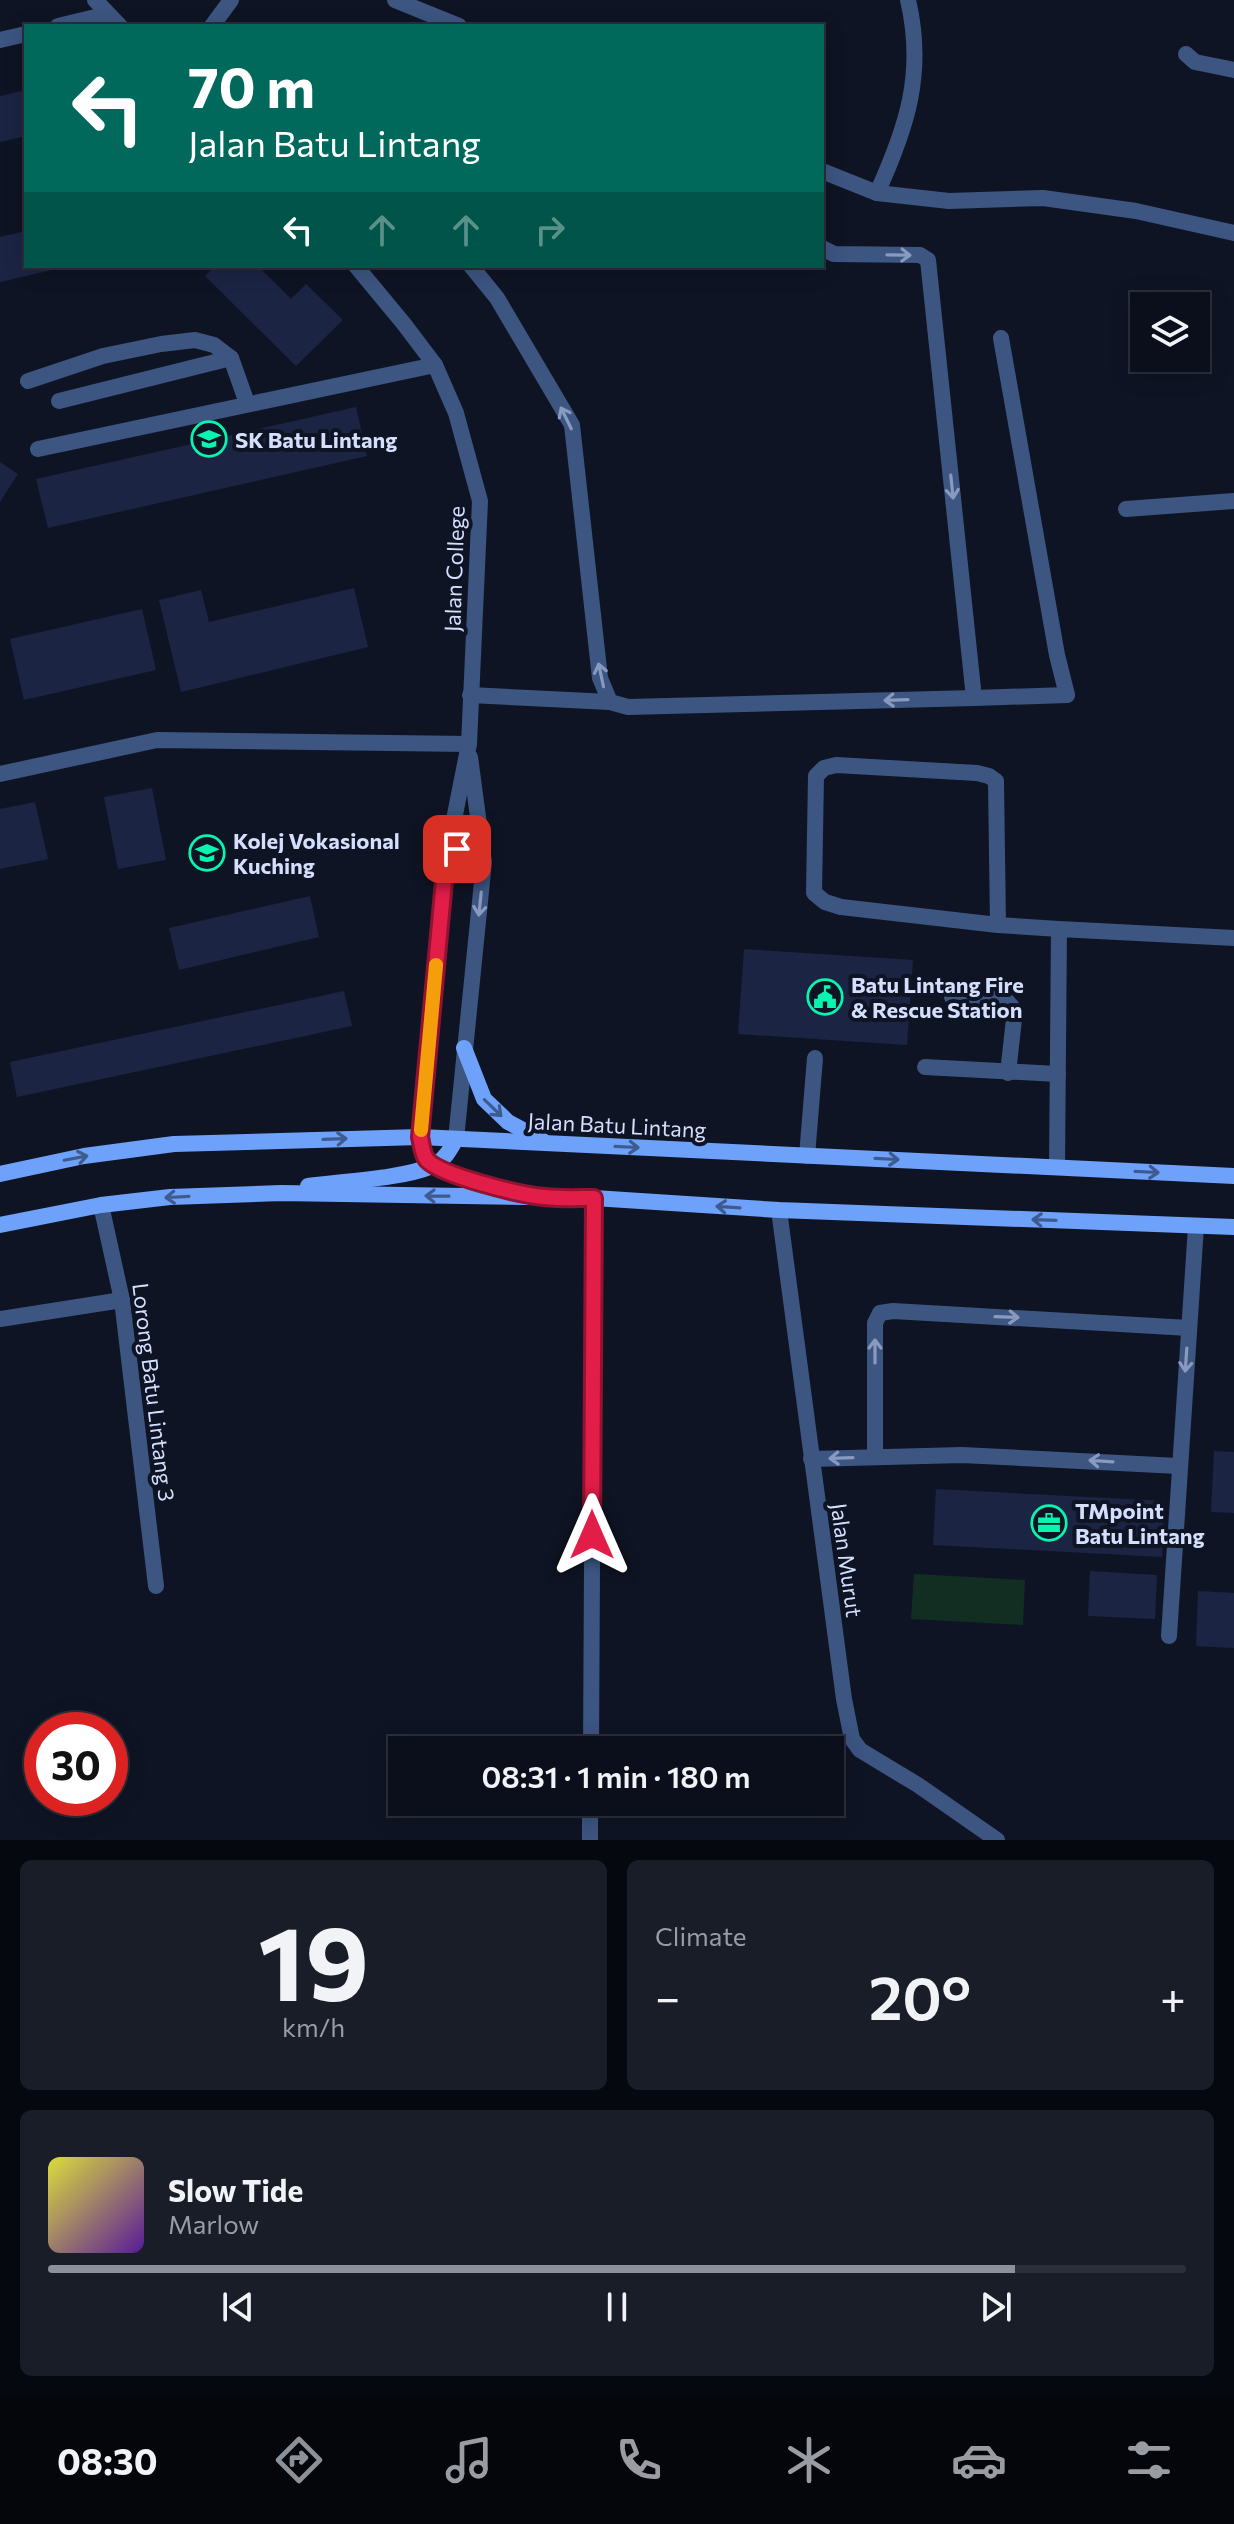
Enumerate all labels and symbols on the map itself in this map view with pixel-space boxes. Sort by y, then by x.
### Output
one-way arrow [885,247,912,262]
one-way arrow [558,407,573,430]
school or university icon: SK Batu Lintang [190,420,228,458]
place label: SK Batu Lintang [235,426,397,453]
one-way arrow [944,473,959,500]
street label: Jalan College [438,505,470,633]
one-way arrow [593,662,608,688]
one-way arrow [883,693,910,708]
pin [423,815,491,883]
place label: Kolej Vokasional Kuching [233,827,400,879]
school or university icon: Kolej Vokasional Kuching [188,834,226,872]
one-way arrow [472,890,487,917]
place label: Batu Lintang Fire & Rescue Station [851,971,1024,1023]
public building icon: Batu Lintang Fire & Rescue Station [806,978,844,1016]
one-way arrow [483,1098,503,1117]
street label: Jalan Batu Lintang [527,1107,707,1143]
one-way arrow [321,1132,348,1147]
one-way arrow [613,1140,640,1155]
one-way arrow [63,1150,89,1165]
one-way arrow [873,1152,900,1167]
one-way arrow [1133,1164,1160,1179]
one-way arrow [424,1188,451,1204]
one-way arrow [164,1190,191,1205]
one-way arrow [715,1199,742,1214]
one-way arrow [1031,1213,1058,1228]
street label: Lorong Batu Lintang 3 [127,1281,181,1503]
one-way arrow [993,1310,1020,1325]
one-way arrow [867,1338,883,1365]
one-way arrow [1178,1346,1193,1373]
one-way arrow [828,1450,855,1465]
one-way arrow [1088,1453,1114,1468]
position arrow [550,1493,634,1577]
place label: TMpoint Batu Lintang [1075,1497,1205,1549]
street label: Jalan Murut [826,1501,868,1619]
office icon: TMpoint Batu Lintang [1030,1504,1068,1542]
speed limit sign: 30 [24,1712,128,1816]

